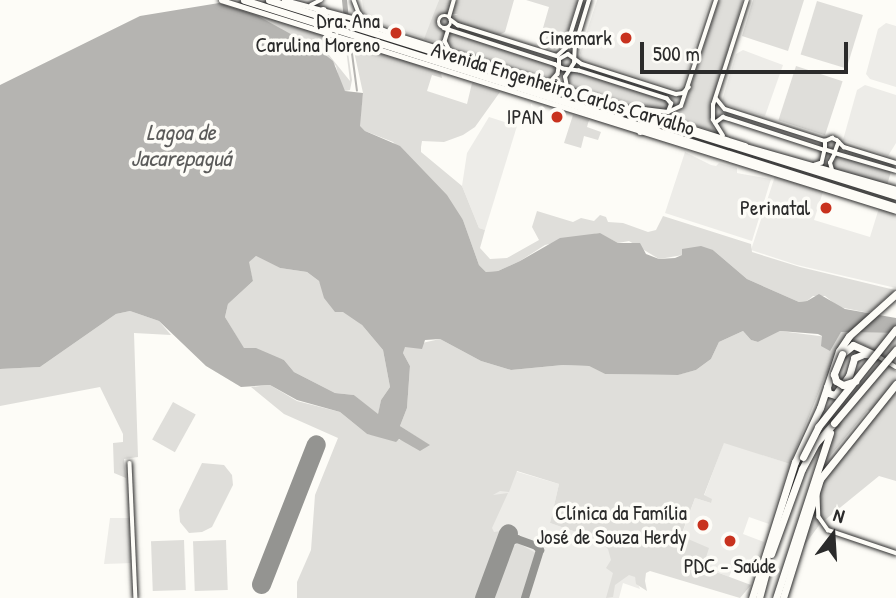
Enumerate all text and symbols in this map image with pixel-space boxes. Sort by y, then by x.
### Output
place label: Dra. Ana Carulina Moreno [256,8,380,58]
marker: Dra. Ana Carulina Moreno [386,23,406,43]
place label: Cinemark [539,25,612,51]
scale bar [644,28,852,72]
marker: Cinemark [618,30,634,46]
street label: Avenida Engenheiro Carlos Carvalho [428,37,698,141]
text: 500 m [653,39,700,68]
place label: IPAN [507,104,543,130]
marker: IPAN [549,109,565,125]
water label: Lagoa de Jacarepaguá [131,118,231,172]
place label: Perinatal [740,195,810,221]
marker: Perinatal [816,198,836,218]
place label: Clínica da Família José de Souza Herdy [536,500,687,550]
north arrow [798,500,868,570]
text: N [830,501,848,529]
marker: Clínica da Família José de Souza Herdy [693,515,713,535]
marker: PDC - Saúde [720,531,740,551]
place label: PDC - Saúde [684,553,776,579]

